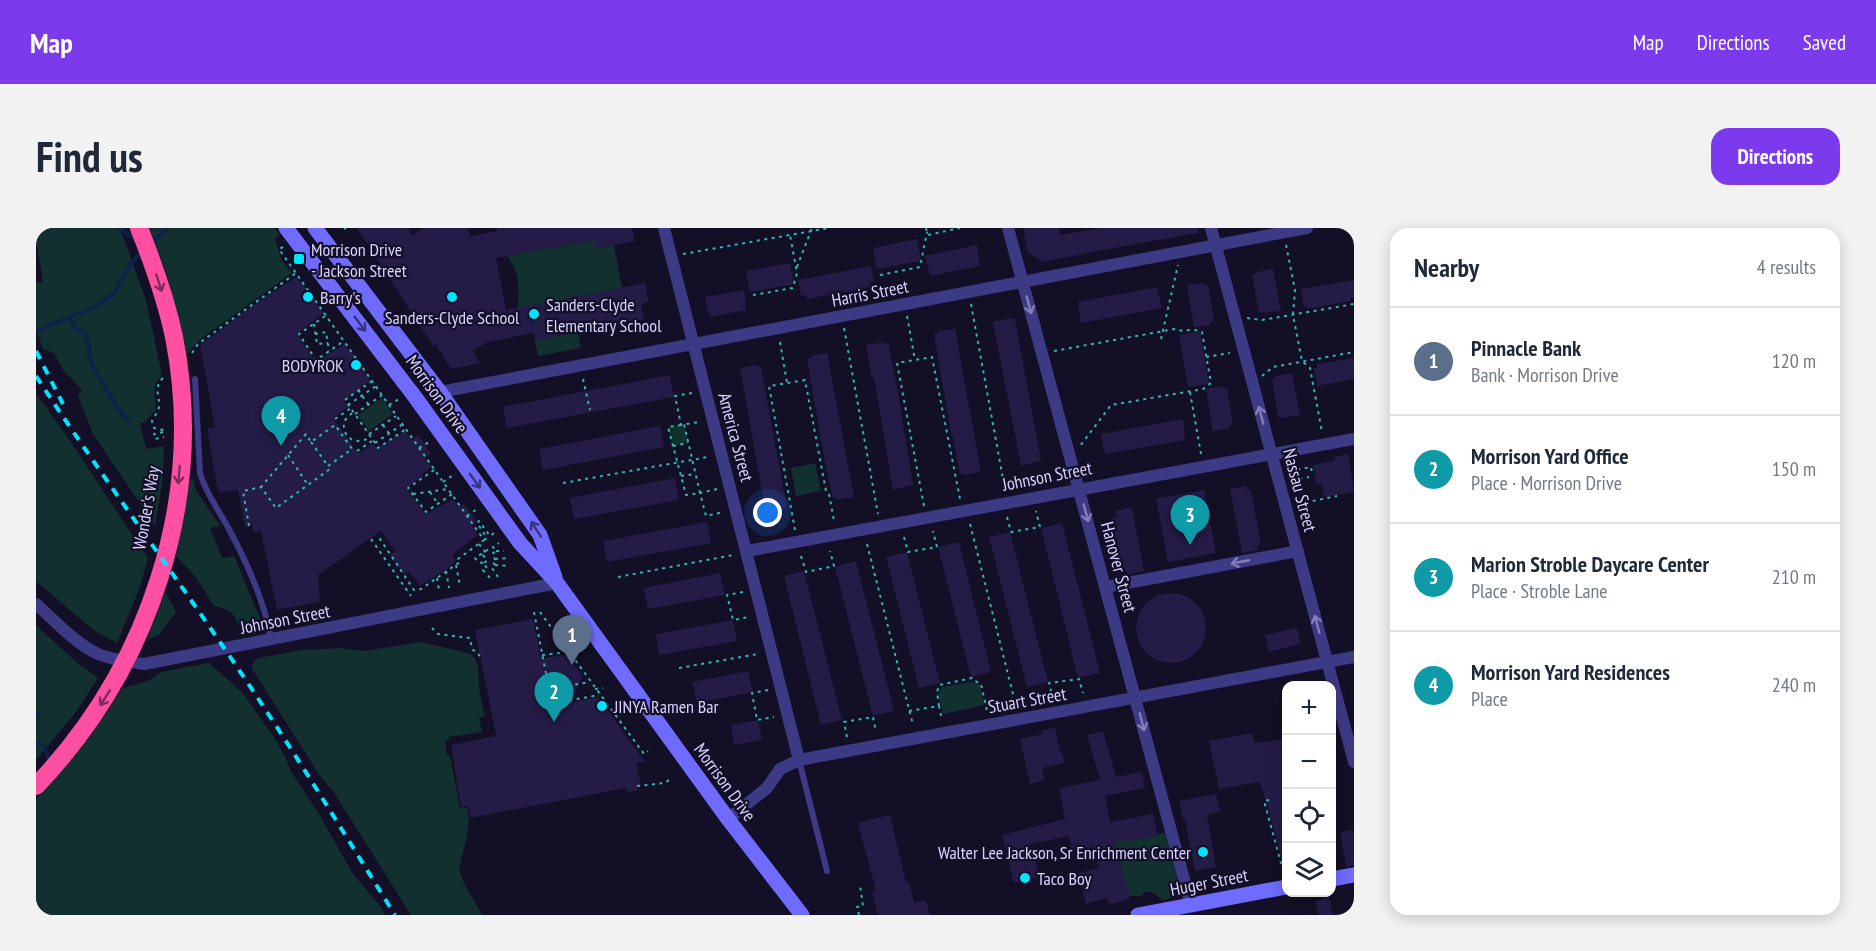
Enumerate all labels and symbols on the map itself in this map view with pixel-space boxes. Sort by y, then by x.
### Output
place label: Morrison Drive - Jackson Street [311,238,407,282]
marker: Morrison Drive - Jackson Street [292,252,306,266]
one-way arrow [154,273,165,292]
street label: Harris Street [830,274,910,312]
place label: Barry's [320,286,361,309]
marker: Barry's [301,290,315,304]
marker: Sanders-Clyde School [445,290,459,304]
place label: Sanders-Clyde Elementary School [546,293,662,337]
one-way arrow [1024,295,1035,314]
place label: Sanders-Clyde School [385,306,520,329]
marker: Sanders-Clyde Elementary School [527,307,541,321]
one-way arrow [353,316,366,332]
street label: Morrison Drive [401,350,473,438]
place label: BODYROK [282,354,344,377]
marker: BODYROK [349,358,363,372]
street label: America Street [713,390,759,484]
pin: 4 [262,396,300,446]
one-way arrow [1255,406,1266,425]
street label: Nassau Street [1278,446,1322,534]
street label: Johnson Street [999,456,1094,496]
street label: Wonder's Way [127,464,165,552]
one-way arrow [173,465,184,485]
one-way arrow [469,473,482,489]
pin: 3 [1170,496,1210,545]
your location [753,498,782,527]
one-way arrow [1081,503,1092,522]
street label: Hanover Street [1096,519,1142,615]
one-way arrow [529,521,541,538]
one-way arrow [1231,557,1250,568]
street label: Johnson Street [237,599,332,639]
one-way arrow [1311,615,1322,634]
pin: 1 [552,616,592,665]
pin: 2 [534,672,574,722]
street label: Stuart Street [986,682,1068,718]
one-way arrow [99,689,111,706]
place label: JINYA Ramen Bar [613,695,718,718]
marker: JINYA Ramen Bar [595,699,609,713]
one-way arrow [1137,712,1148,731]
street label: Morrison Drive [689,738,761,826]
place label: Walter Lee Jackson, Sr Enrichment Center [938,841,1191,864]
marker: Walter Lee Jackson, Sr Enrichment Center [1196,845,1210,859]
street label: Huger Street [1168,863,1250,901]
place label: Taco Boy [1037,867,1091,890]
marker: Taco Boy [1018,871,1032,885]

